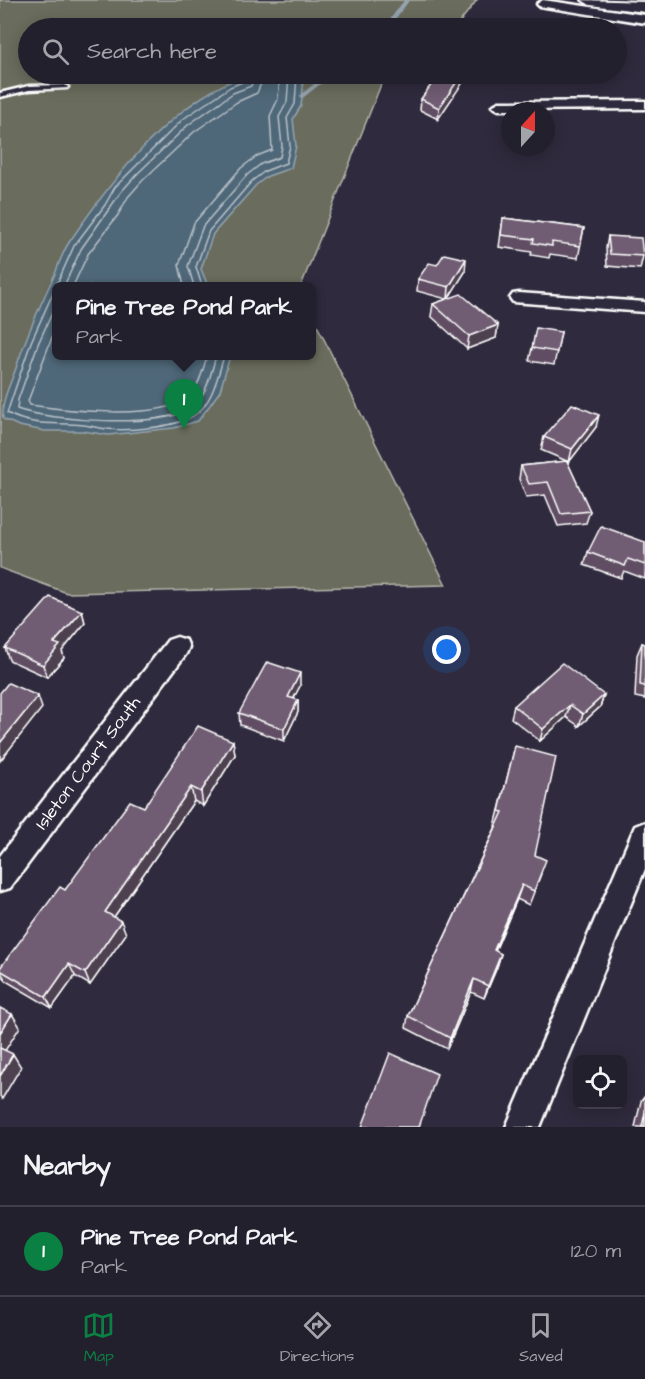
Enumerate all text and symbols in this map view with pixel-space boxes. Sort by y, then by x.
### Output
search box [18,18,627,84]
icon: search [39,35,72,68]
text: Search here [87,36,217,67]
north arrow [501,102,555,156]
popup [52,282,316,360]
text: Pine Tree Pond Park [76,292,292,323]
text: Park [76,323,122,351]
pin: 1 [164,380,204,429]
your location [432,635,461,664]
street label: Isleton Court South [29,691,147,835]
map controls [573,1055,627,1109]
button: locate [573,1055,627,1109]
text: Nearby [24,1148,111,1184]
text: Pine Tree Pond Park [81,1222,297,1253]
text: 1 [42,1237,45,1265]
text: 120 m [571,1237,621,1265]
text: Park [81,1253,127,1281]
tab: Map [82,1309,115,1367]
tab: Directions [280,1309,354,1367]
tab: Saved [519,1309,563,1367]

